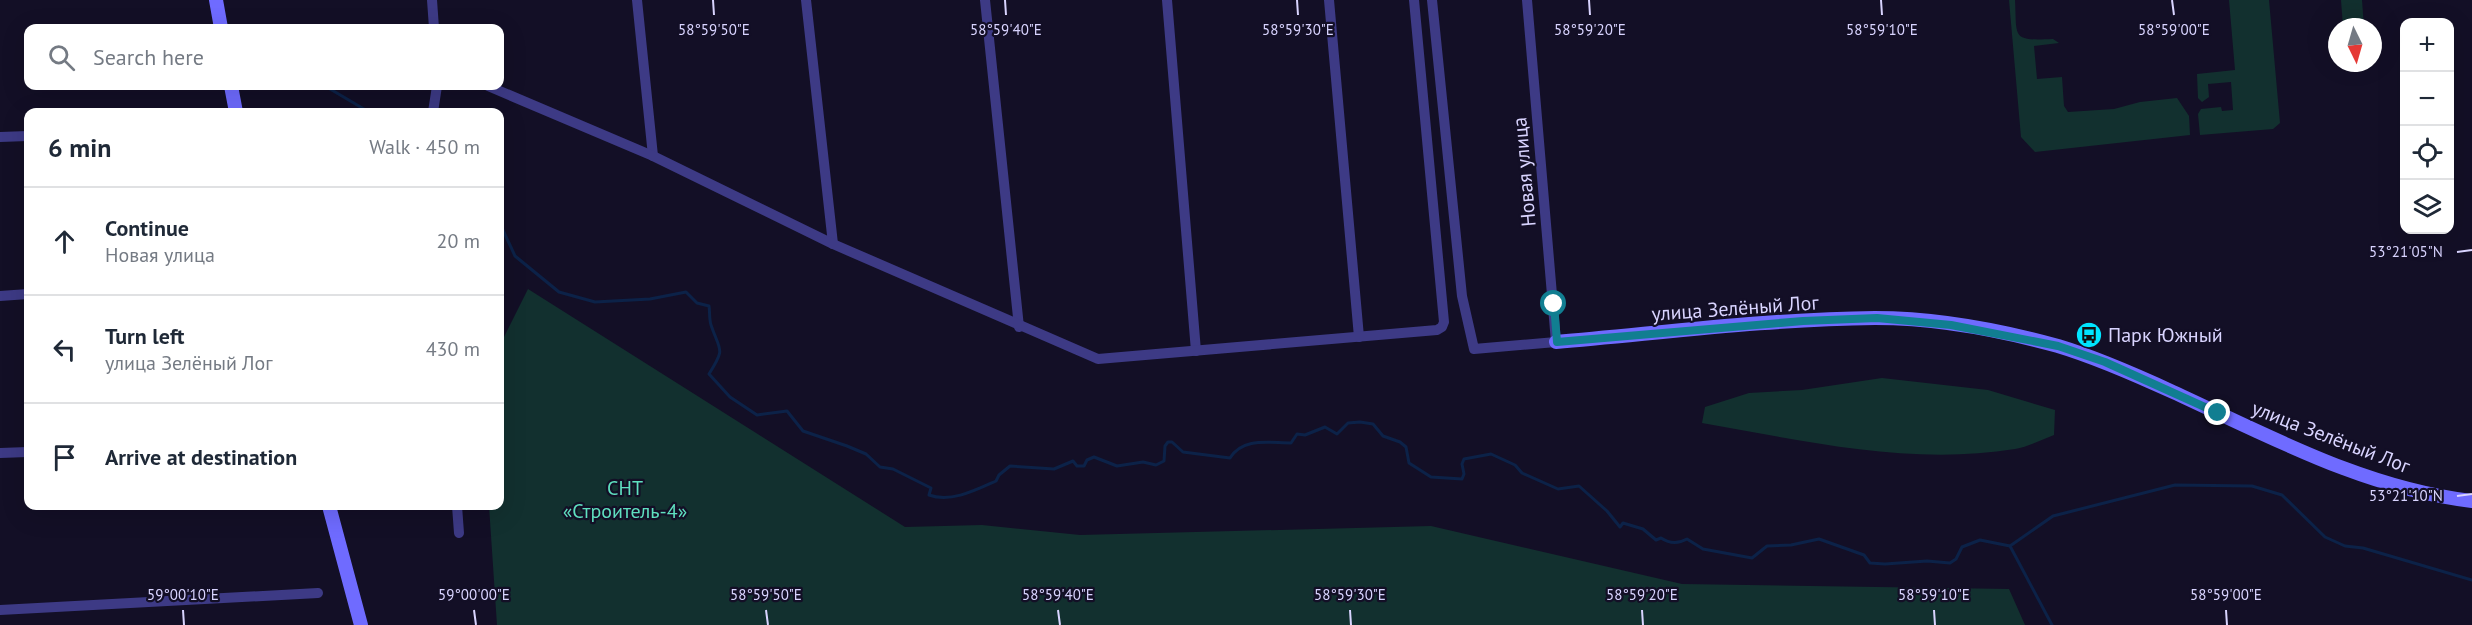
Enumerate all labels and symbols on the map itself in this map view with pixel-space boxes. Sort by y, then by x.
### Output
north arrow [2328,18,2382,72]
text: 58°59'50"E [678,20,750,39]
text: 58°59'40"E [970,20,1042,39]
text: 58°59'30"E [1262,20,1334,39]
text: 58°59'20"E [1554,20,1626,39]
text: 58°59'10"E [1846,20,1918,39]
text: 58°59'00"E [2138,20,2210,39]
street label: Новая улица [1506,116,1542,228]
text: 53°21'05"N [2369,242,2443,261]
street label: улица Зелёный Лог [1650,289,1820,327]
route start [1540,290,1566,316]
bus stop icon: Парк Южный [2074,320,2104,350]
place label: Парк Южный [2108,322,2223,348]
street label: улица Зелёный Лог [2248,395,2414,479]
route end [2204,399,2230,425]
park label: СНТ «Строитель-4» [563,475,687,524]
text: 53°21'10"N [2369,486,2443,505]
text: 59°00'10"E [147,585,219,604]
text: 59°00'00"E [438,585,510,604]
text: 58°59'50"E [730,585,802,604]
text: 58°59'40"E [1022,585,1094,604]
text: 58°59'30"E [1314,585,1386,604]
text: 58°59'20"E [1606,585,1678,604]
text: 58°59'10"E [1898,585,1970,604]
text: 58°59'00"E [2190,585,2262,604]

